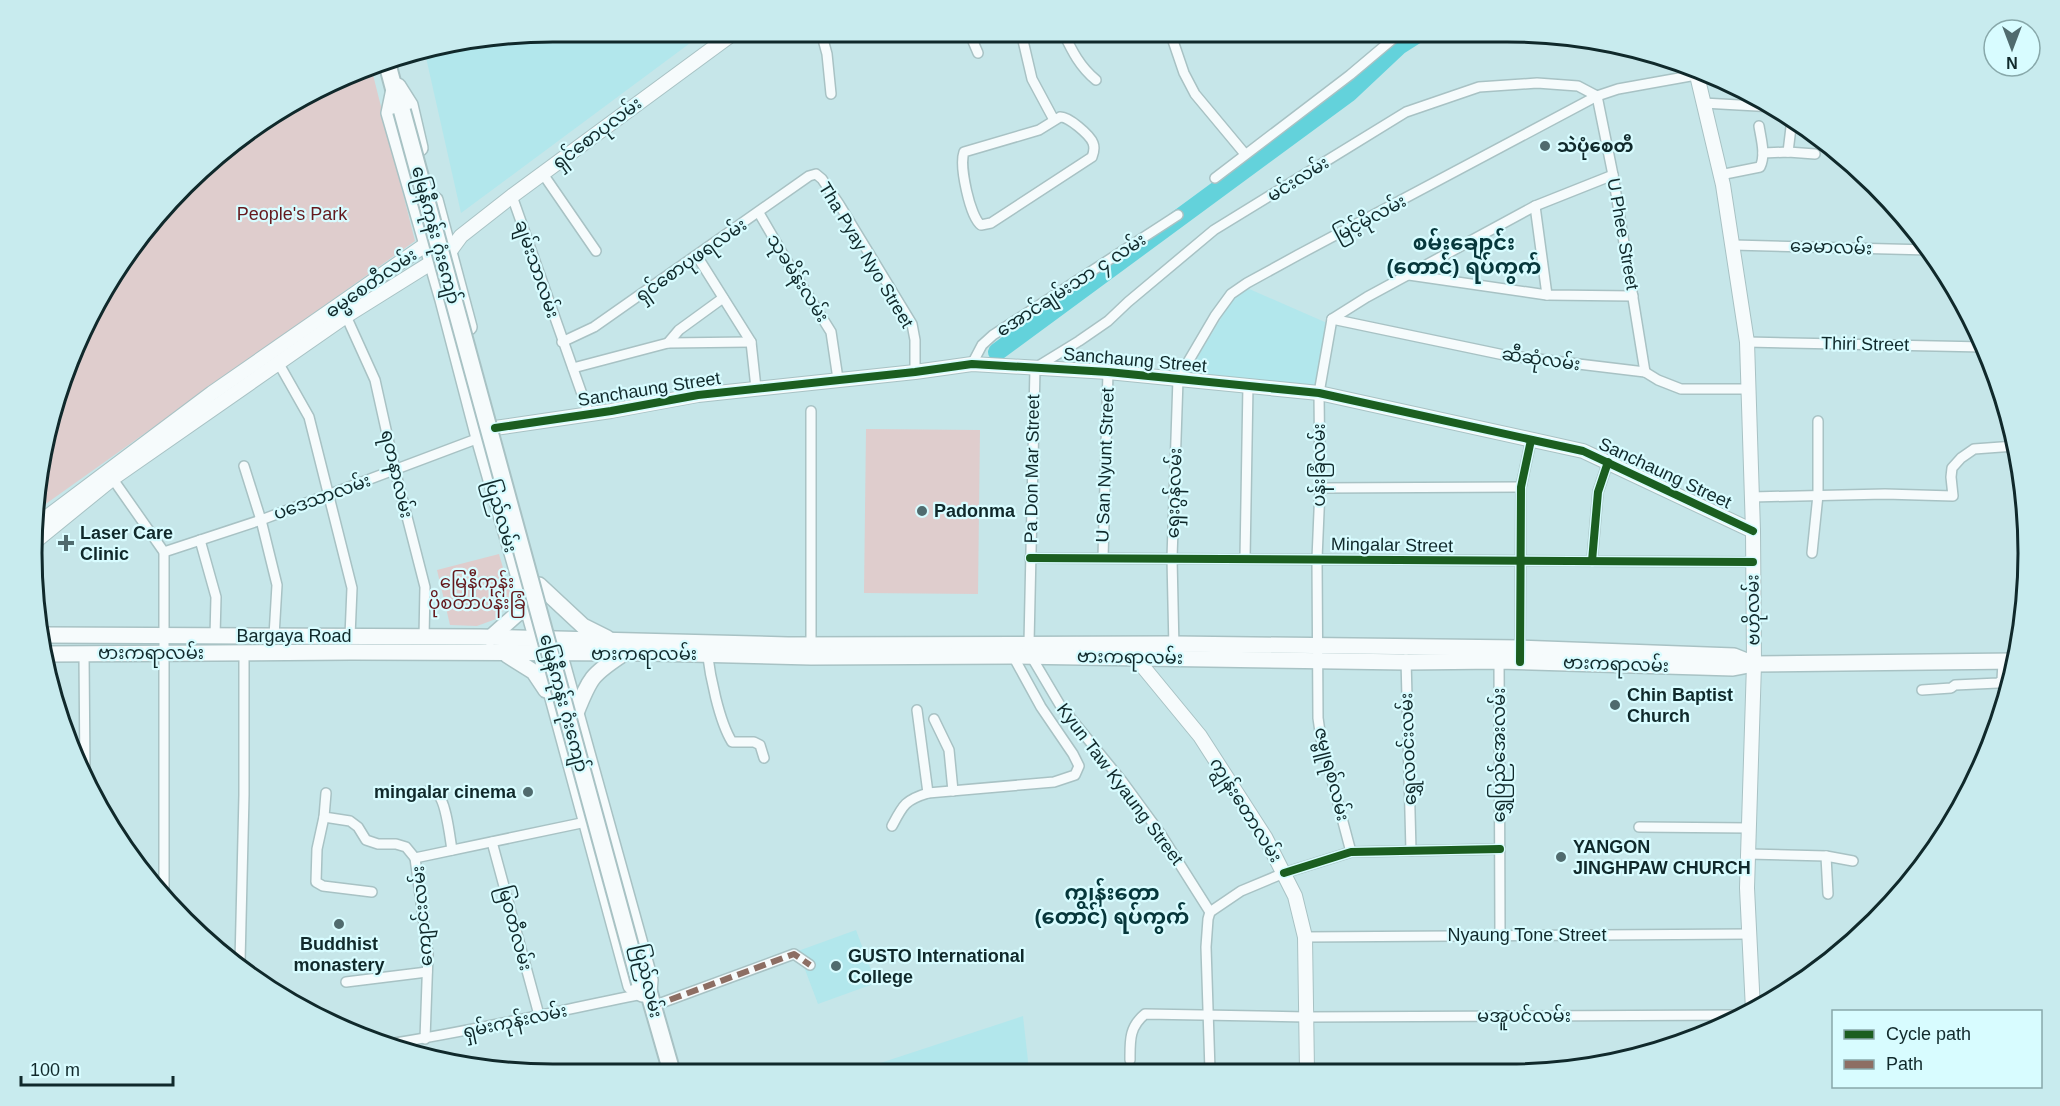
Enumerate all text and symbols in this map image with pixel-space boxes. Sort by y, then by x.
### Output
north arrow [1982,18,2042,78]
text: N [2006,54,2018,71]
street label: ရှင်စောပုလမ်း [547,91,648,177]
place label: သဲပုံစေတီ [1557,134,1634,160]
marker: သဲပုံစေတီ [1538,139,1552,153]
street label: မင်းလမ်း [1262,150,1332,206]
street label: မြေနီကုန်း ဂုံးကျော် [403,163,468,307]
street label: U Phee Street [1603,177,1643,291]
street label: Tha Pyay Nyo Street [815,179,917,331]
street label: မြင့်မိုလမ်း [1329,187,1412,250]
park label: People's Park [237,204,348,224]
street label: ရှင်စောပုဖရလမ်း [630,212,753,310]
street label: ချမ်းသာလမ်း [506,216,566,322]
street label: အောင်ချမ်းသာ ၄ လမ်း [991,227,1152,345]
district label: စမ်းချောင်း (တောင်) ရပ်ကွက် [1387,227,1541,284]
street label: သုခမိန်းလမ်း [759,228,836,328]
street label: ခေမာလမ်း [1790,233,1873,258]
street label: ဓမ္မစေတီလမ်း [319,241,423,326]
street label: Thiri Street [1821,333,1909,355]
street label: ဆီဆုံလမ်း [1500,340,1582,379]
street label: Sanchaung Street [1062,344,1208,376]
street label: Sanchaung Street [576,368,722,410]
street label: U San Nyunt Street [1092,387,1118,543]
street label: Pa Don Mar Street [1021,394,1043,544]
street label: ပန်းခြံလမ်း [1306,423,1334,507]
street label: ရတနာလမ်း [372,427,420,521]
street label: Sanchaung Street [1595,433,1735,513]
street label: ရှေးဂွန်လမ်း [1159,447,1191,539]
street label: ပဒေသာလမ်း [270,467,373,524]
street label: ပြည်လမ်း [476,476,524,556]
place label: Padonma [934,501,1016,521]
marker: Padonma [915,504,929,518]
place label: Laser Care Clinic [80,523,173,564]
marker: Laser Care Clinic [57,534,75,552]
street label: Mingalar Street [1331,534,1453,556]
park label: မြေနီကုန်း ပိုစတာပန်းခြံ [428,568,526,618]
street label: ဗဟိုလမ်း [1738,574,1769,646]
street label: Bargaya Road [236,626,352,646]
street label: မြေနီကုန်း ဂုံးကျော် [531,631,596,775]
street label: ဗားကရာလမ်း [98,640,204,668]
street label: ဗားကရာလမ်း [591,641,697,669]
street label: ဗားကရာလမ်း [1077,643,1183,673]
street label: ဗားကရာလမ်း [1562,649,1669,681]
place label: Chin Baptist Church [1627,685,1733,726]
street label: ရွှေပြည်အေးလမ်း [1486,687,1514,823]
street label: ရွှေလဝင်းလမ်း [1393,692,1425,806]
marker: Chin Baptist Church [1608,698,1622,712]
street label: Kyun Taw Kyaung Street [1053,699,1187,869]
street label: ဇမ္ဗူရစ်လမ်း [1305,724,1356,824]
street label: ကျွန်းတောလမ်း [1200,752,1289,870]
place label: mingalar cinema [374,782,517,802]
marker: mingalar cinema [521,785,535,799]
place label: YANGON JINGHPAW CHURCH [1573,837,1751,878]
marker: YANGON JINGHPAW CHURCH [1554,850,1568,864]
street label: ကျောင်းလမ်း [405,865,441,967]
district label: ကျွန်းတော (တောင်) ရပ်ကွက် [1035,877,1189,934]
street label: မြဝတီလမ်း [489,882,540,974]
marker: Buddhist monastery [332,917,346,931]
street label: Nyaung Tone Street [1448,925,1606,945]
place label: Buddhist monastery [293,934,385,975]
street label: ပြည်လမ်း [625,942,669,1021]
place label: GUSTO International College [848,946,1025,987]
marker: GUSTO International College [829,959,843,973]
street label: ရှမ်းကုန်းလမ်း [460,997,570,1047]
street label: မအူပင်လမ်း [1477,1003,1571,1031]
legend [1832,1010,2042,1088]
text: Cycle path [1886,1024,1971,1044]
scale bar [21,1049,172,1087]
text: Path [1886,1054,1923,1074]
text: 100 m [30,1060,80,1080]

